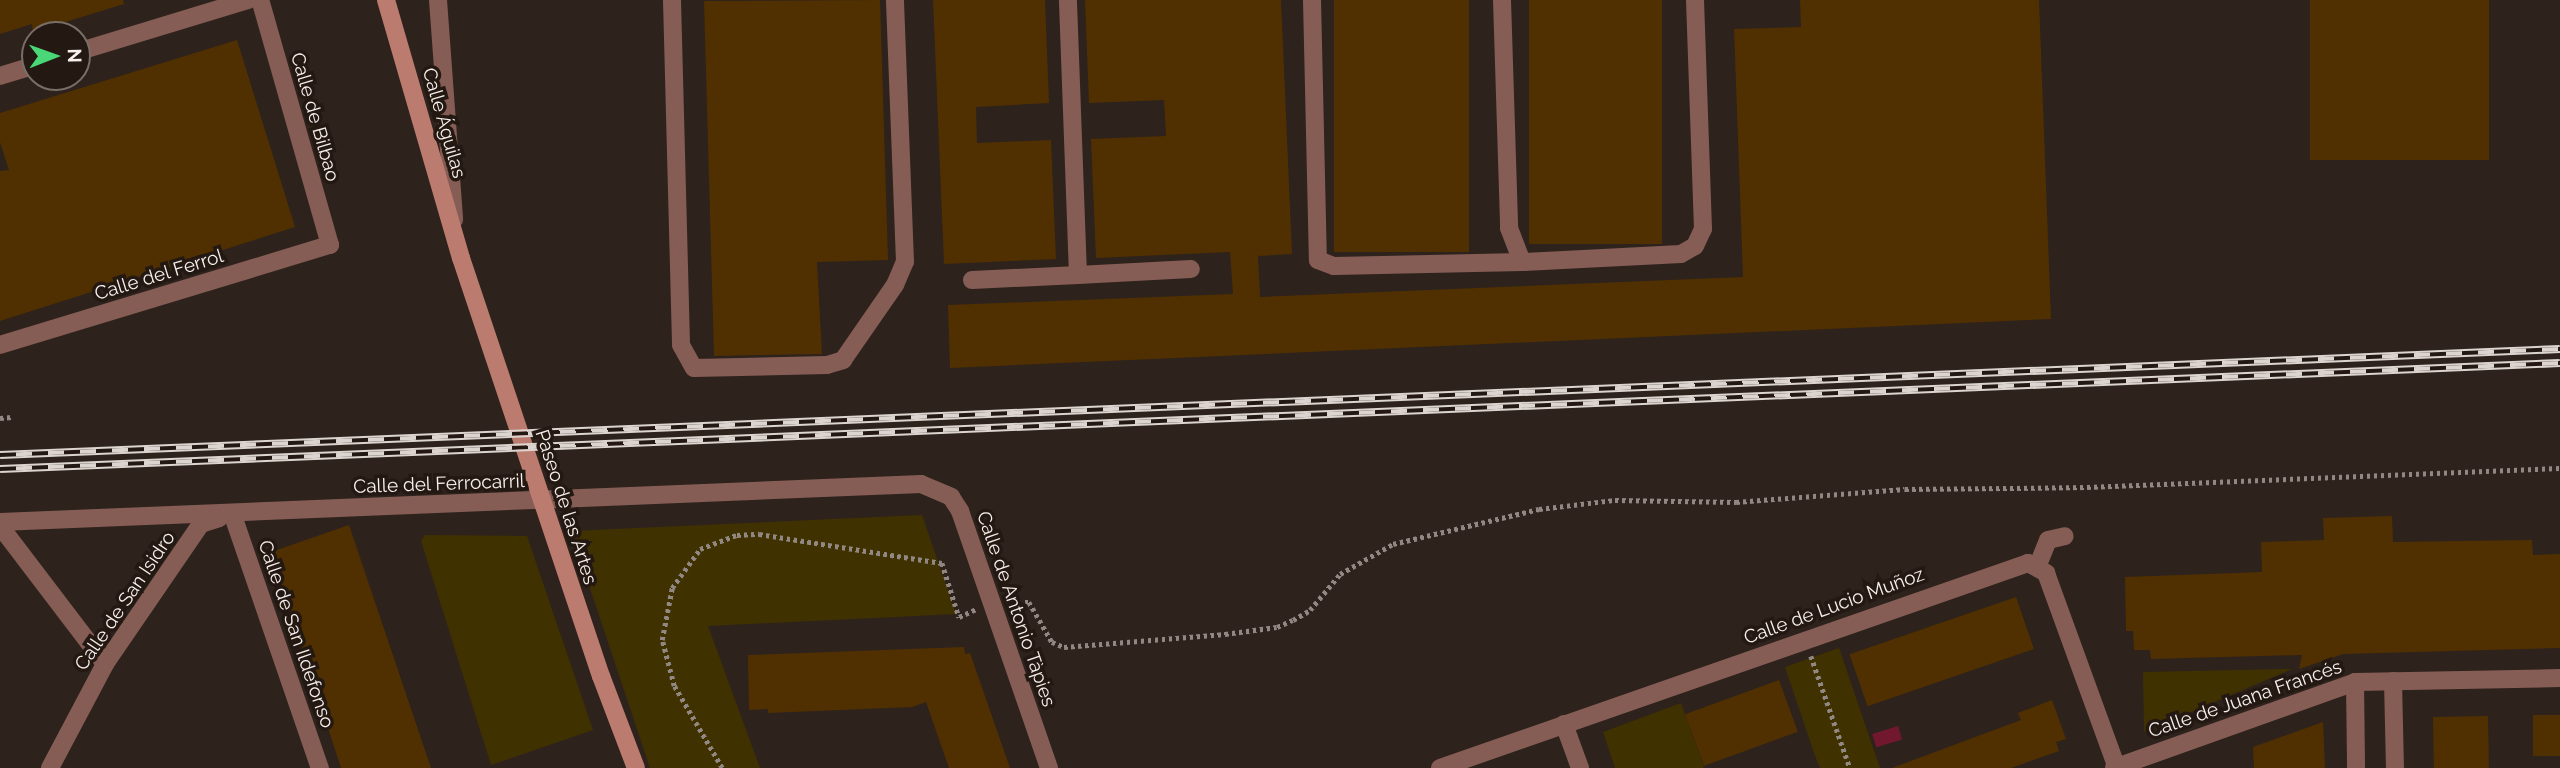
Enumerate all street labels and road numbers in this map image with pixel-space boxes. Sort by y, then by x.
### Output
street label: Calle de Bilbao [286,50,344,184]
street label: Calle Águilas [417,65,471,181]
street label: Calle del Ferrol [92,245,226,305]
street label: Paseo de las Artes [530,426,602,588]
street label: Calle del Ferrocarril [353,470,525,498]
street label: Calle de Antonio Tàpies [972,508,1060,710]
street label: Calle de San Isidro [70,527,180,675]
street label: Calle de San Ildefonso [253,537,339,731]
street label: Calle de Lucio Muñoz [1741,563,1927,649]
street label: Calle de Juana Francés [2145,655,2345,743]

